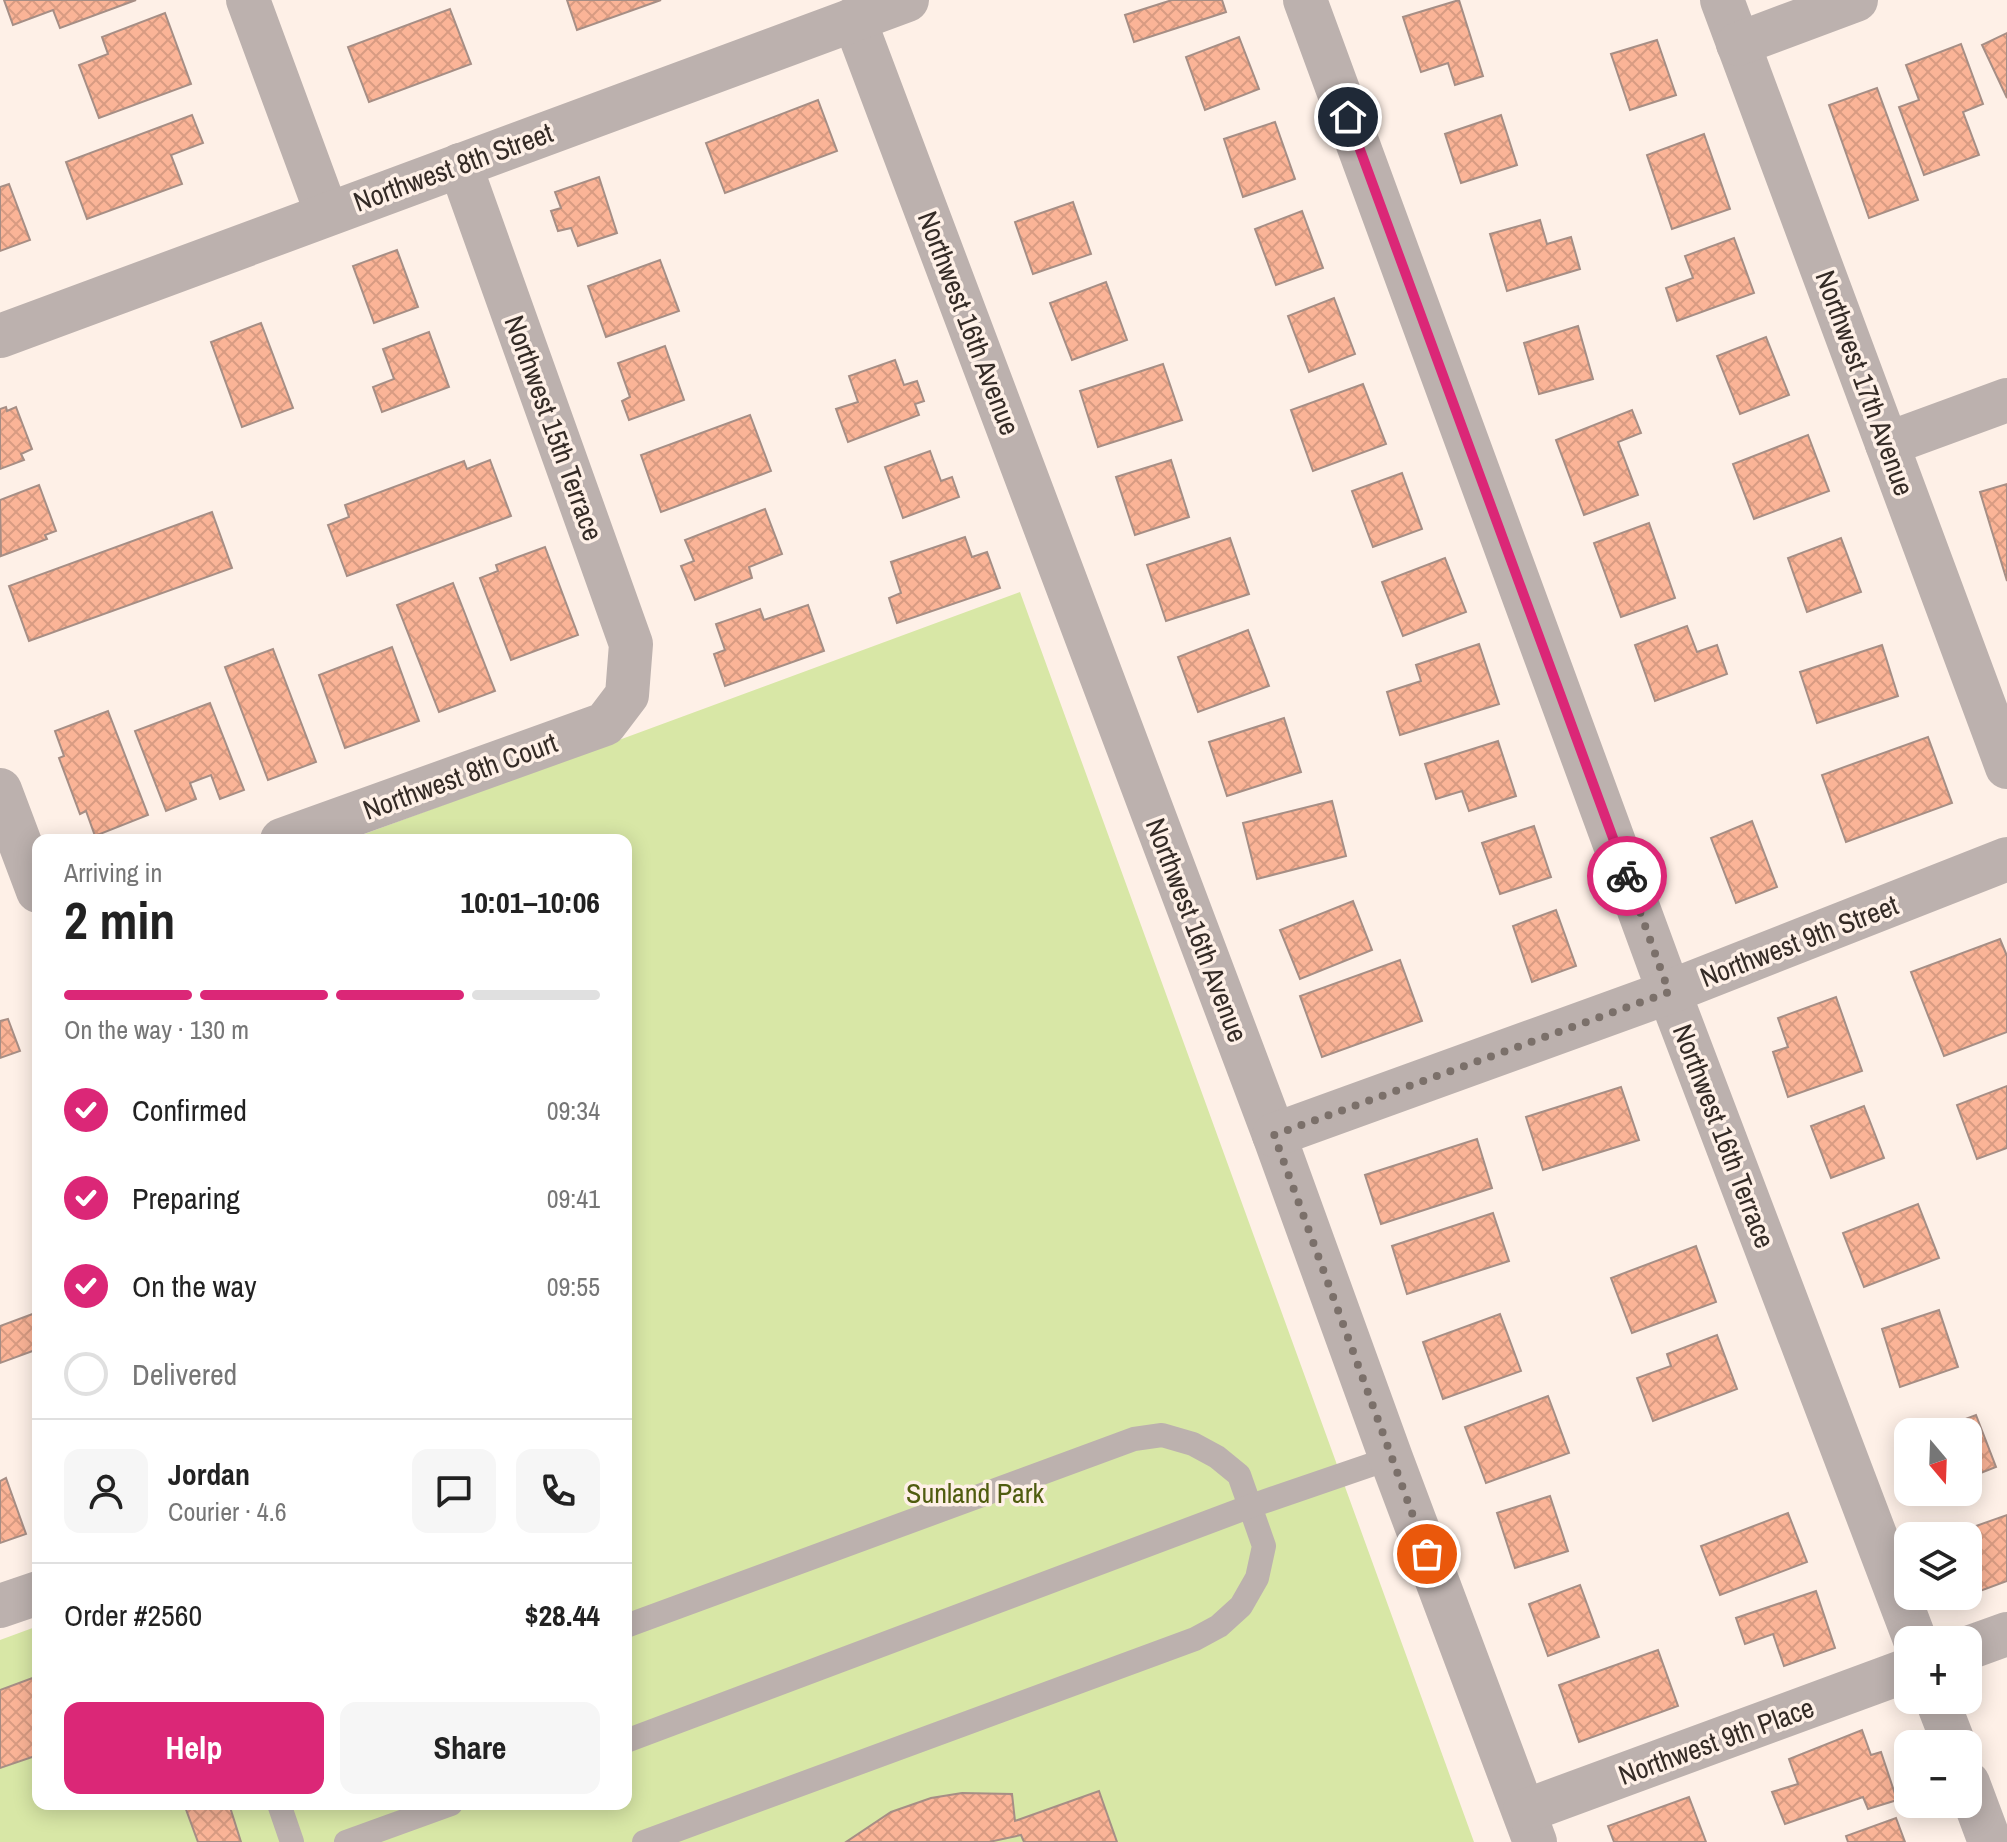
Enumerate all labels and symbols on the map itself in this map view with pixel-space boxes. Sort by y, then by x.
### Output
pin [1314,83,1382,151]
street label: Northwest 8th Street [348,113,558,221]
street label: Northwest 16th Avenue [909,206,1029,440]
street label: Northwest 17th Avenue [1807,265,1923,501]
street label: Northwest 15th Terrace [496,310,612,546]
street label: Northwest 8th Court [358,723,562,829]
street label: Northwest 16th Avenue [1137,813,1257,1047]
courier [1587,836,1667,916]
street label: Northwest 9th Street [1694,886,1904,996]
street label: Northwest 16th Terrace [1664,1019,1784,1253]
north arrow [1894,1418,1982,1506]
park label: Sunland Park [906,1474,1044,1512]
pin [1393,1520,1461,1588]
street label: Northwest 9th Place [1613,1688,1819,1794]

